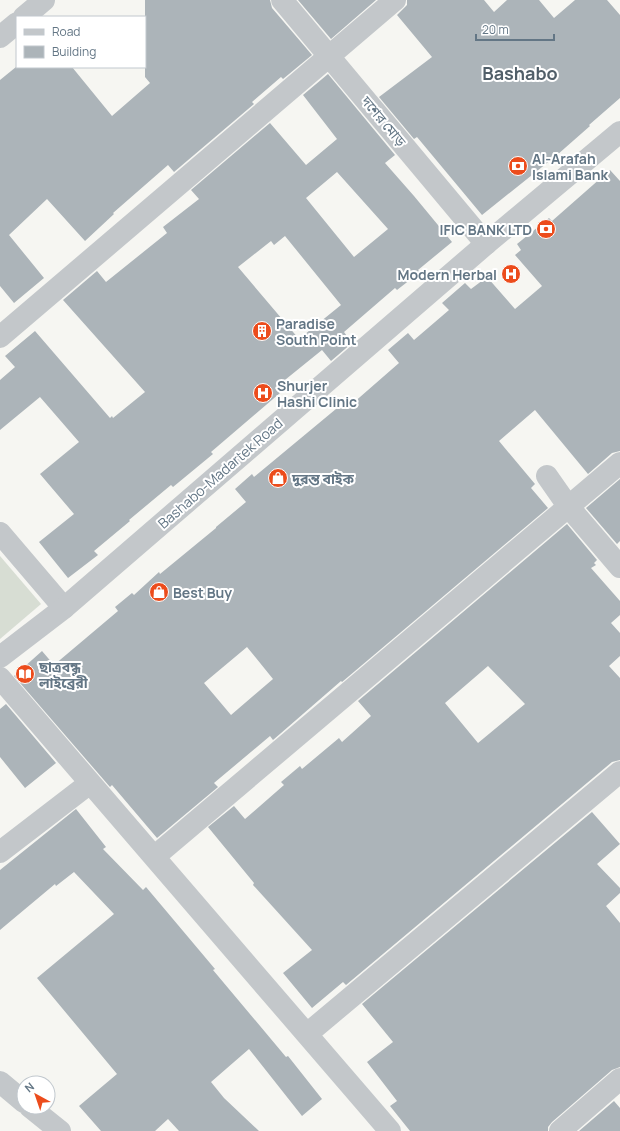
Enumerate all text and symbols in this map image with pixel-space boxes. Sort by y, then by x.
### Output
legend [16,16,146,68]
scale bar [476,16,554,42]
text: 20 m [482,21,509,38]
text: Road [52,23,80,40]
text: Building [52,43,96,60]
district label: Bashabo [482,61,558,85]
street label: দশের মোড় [357,91,411,151]
place label: Al-Arafah Islami Bank [532,149,608,184]
bank icon: Al-Arafah Islami Bank [507,155,529,177]
bank icon: IFIC BANK LTD [535,218,557,240]
place label: IFIC BANK LTD [439,220,532,239]
hospital icon: Modern Herbal [500,263,522,285]
place label: Modern Herbal [397,265,497,284]
place label: Paradise South Point [276,314,356,349]
building icon: Paradise South Point [251,320,273,342]
place label: Shurjer Hashi Clinic [277,376,357,411]
hospital icon: Shurjer Hashi Clinic [252,382,274,404]
street label: Bashabo-Madartek Road [154,414,286,532]
shop icon: দুরন্ত বাইক [267,467,289,489]
place label: দুরন্ত বাইক [291,469,355,488]
shop icon: Best Buy [148,581,170,603]
place label: Best Buy [173,583,232,602]
place label: ছাত্রবন্ধু লাইব্রেরী [38,657,89,692]
library icon: ছাত্রবন্ধু লাইব্রেরী [14,663,36,685]
north arrow [16,1075,56,1115]
text: N [21,1079,37,1095]

